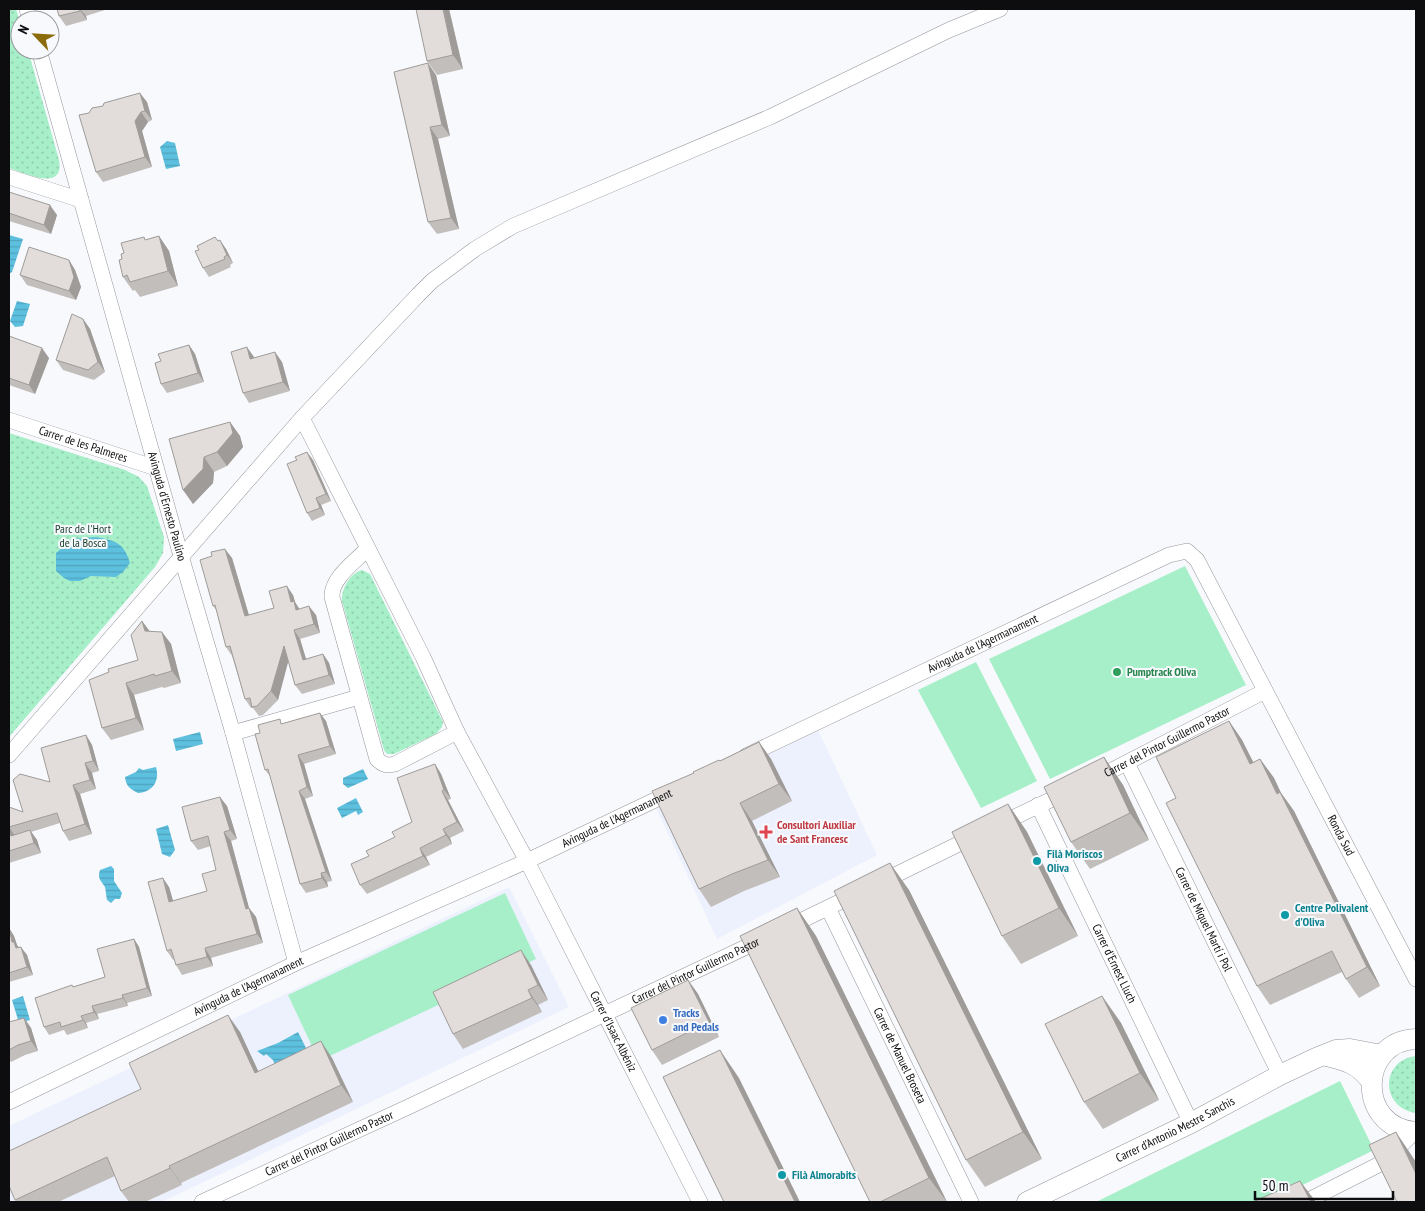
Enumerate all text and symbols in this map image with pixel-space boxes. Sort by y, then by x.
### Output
north arrow [10,10,60,60]
text: N [13,22,33,37]
street label: Carrer de les Palmeres [37,422,130,465]
street label: Avinguda d'Ernesto Paulino [145,450,190,563]
park label: Parc de l'Hort de la Bosca [55,521,112,550]
street label: Avinguda de l'Agermanament [925,610,1041,676]
place label: Pumptrack Oliva [1127,664,1196,679]
marker: Pumptrack Oliva [1111,666,1123,678]
street label: Carrer del Pintor Guillermo Pastor [1101,702,1233,780]
street label: Avinguda de l'Agermanament [559,785,675,850]
street label: Ronda Sud [1325,812,1358,858]
place label: Consultori Auxiliar de Sant Francesc [777,817,856,846]
marker: Consultori Auxiliar de Sant Francesc [759,825,773,839]
place label: Filà Moriscos Oliva [1047,846,1102,875]
marker: Filà Moriscos Oliva [1031,855,1043,867]
street label: Carrer de Miquel Martí i Pol [1172,865,1236,974]
place label: Centre Polivalent d'Oliva [1295,900,1369,929]
marker: Centre Polivalent d'Oliva [1279,909,1291,921]
street label: Carrer d'Ernest Lluch [1089,921,1140,1005]
street label: Carrer del Pintor Guillermo Pastor [629,934,762,1007]
street label: Avinguda de l'Agermanament [191,952,306,1019]
street label: Carrer d'Isaac Albéniz [587,988,641,1074]
place label: Tracks and Pedals [673,1005,719,1034]
street label: Carrer de Manuel Broseta [871,1005,930,1106]
marker: Tracks and Pedals [657,1014,669,1026]
street label: Carrer d'Antonio Mestre Sanchis [1113,1093,1237,1165]
street label: Carrer del Pintor Guillermo Pastor [262,1107,396,1179]
place label: Filà Almorabits [792,1167,856,1182]
scale bar [1255,1168,1392,1200]
marker: Filà Almorabits [776,1169,788,1181]
text: 50 m [1262,1176,1288,1195]

